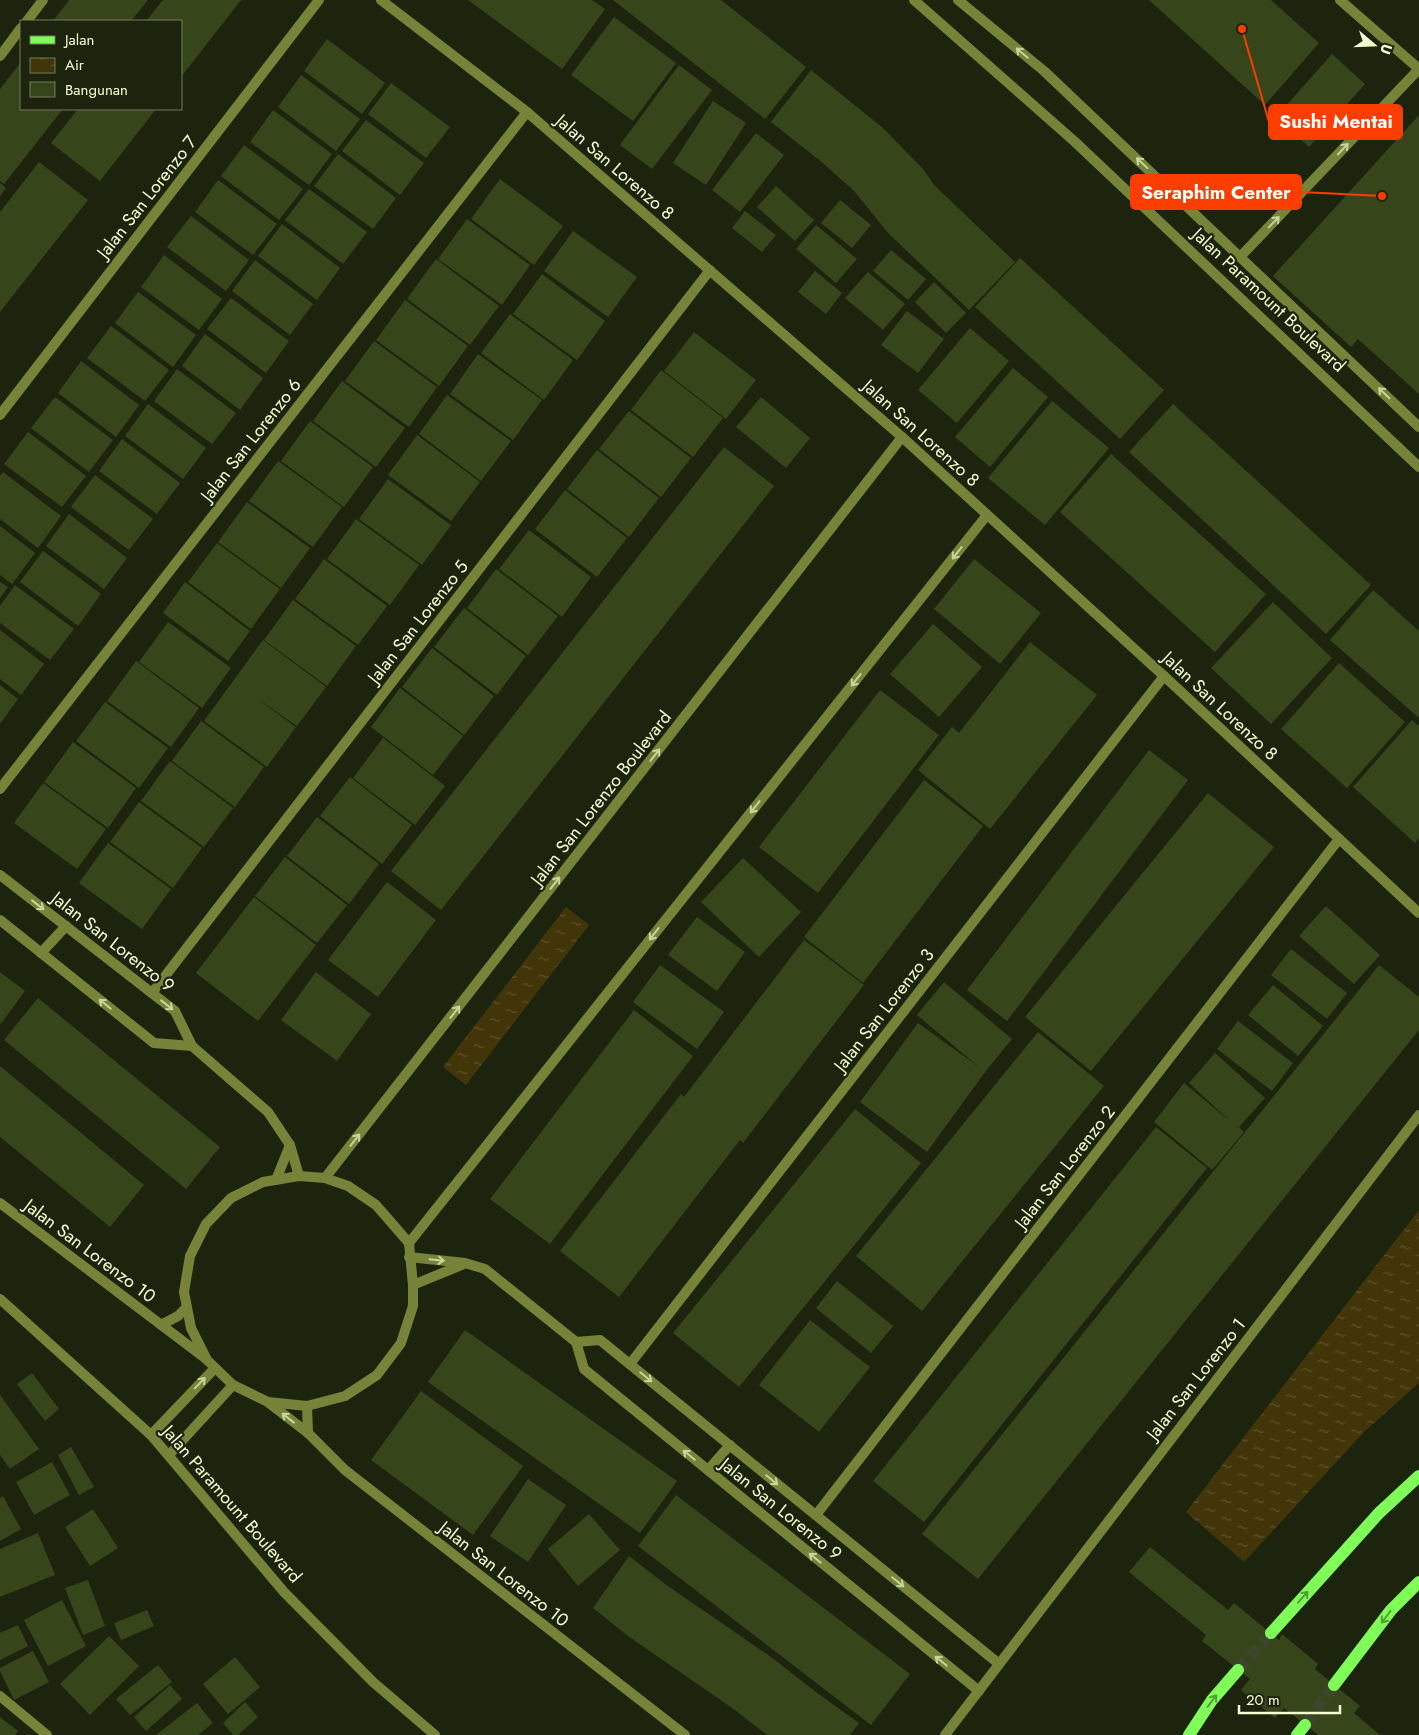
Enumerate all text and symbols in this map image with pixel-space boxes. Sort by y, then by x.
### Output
legend [20,20,182,110]
north arrow [1349,20,1399,70]
text: Jalan [63,29,94,51]
text: U [1375,41,1397,57]
one-way arrow [1016,47,1029,58]
text: Air [65,54,85,76]
text: Bangunan [65,79,128,101]
callout: Sushi Mentai [1269,105,1402,139]
street label: Jalan San Lorenzo 8 [549,107,680,226]
text: Sushi Mentai [1279,108,1393,135]
street label: Jalan San Lorenzo 7 [90,130,204,265]
one-way arrow [1337,143,1349,156]
one-way arrow [1135,157,1148,169]
callout: Seraphim Center [1131,175,1301,209]
text: Seraphim Center [1141,179,1291,206]
one-way arrow [1268,216,1280,228]
street label: Jalan Paramount Boulevard [1185,220,1352,378]
street label: Jalan San Lorenzo 8 [855,372,985,493]
street label: Jalan San Lorenzo 6 [193,373,307,509]
one-way arrow [1377,387,1390,399]
one-way arrow [952,546,963,559]
street label: Jalan San Lorenzo 5 [360,555,474,691]
street label: Jalan San Lorenzo 8 [1155,644,1284,767]
one-way arrow [851,673,861,687]
street label: Jalan San Lorenzo Boulevard [523,705,678,892]
one-way arrow [649,749,660,762]
one-way arrow [749,800,760,813]
one-way arrow [550,876,560,890]
street label: Jalan San Lorenzo 9 [44,884,180,998]
one-way arrow [32,899,45,910]
one-way arrow [648,928,659,941]
street label: Jalan San Lorenzo 3 [826,943,940,1079]
one-way arrow [98,998,111,1009]
one-way arrow [160,999,173,1010]
one-way arrow [450,1006,461,1019]
street label: Jalan San Lorenzo 2 [1007,1100,1121,1236]
one-way arrow [350,1134,361,1147]
street label: Jalan San Lorenzo 10 [17,1192,161,1309]
one-way arrow [428,1255,444,1265]
street label: Jalan San Lorenzo 1 [1139,1313,1252,1447]
one-way arrow [640,1372,653,1383]
one-way arrow [194,1377,206,1390]
one-way arrow [282,1412,295,1423]
street label: Jalan Paramount Boulevard [155,1418,308,1589]
one-way arrow [683,1450,696,1461]
street label: Jalan San Lorenzo 9 [713,1450,848,1566]
one-way arrow [766,1474,779,1485]
street label: Jalan San Lorenzo 10 [432,1514,575,1633]
one-way arrow [809,1552,822,1563]
one-way arrow [892,1577,905,1588]
one-way arrow [1297,1591,1309,1604]
one-way arrow [1380,1610,1391,1623]
one-way arrow [935,1655,948,1666]
scale bar [1239,1682,1340,1714]
text: 20 m [1246,1689,1280,1711]
one-way arrow [1206,1695,1217,1708]

